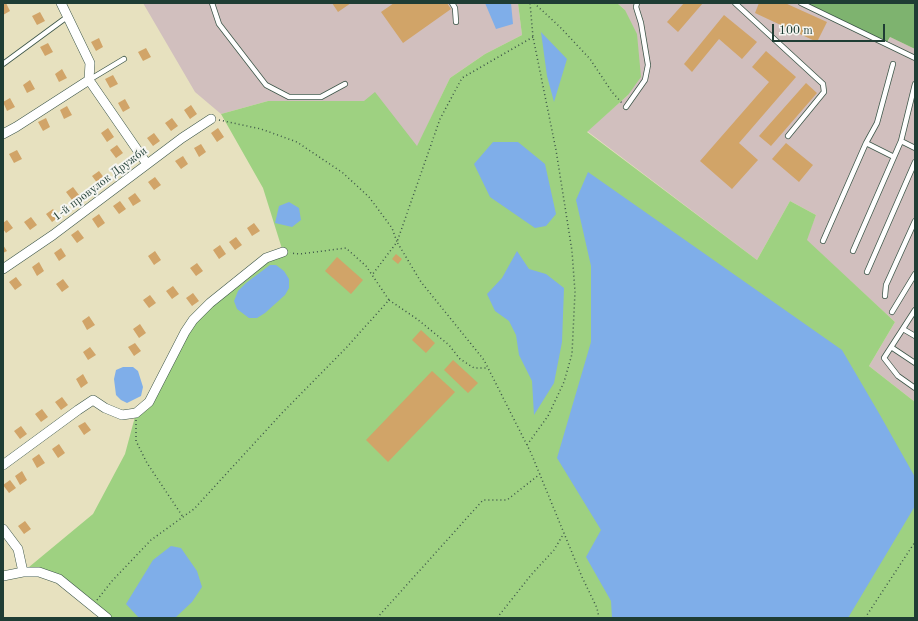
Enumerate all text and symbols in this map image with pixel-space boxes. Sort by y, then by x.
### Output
scale bar [774,16,887,42]
text: 100 m [779,25,813,37]
street label: 1-й провулок Дружби [50,144,150,224]

